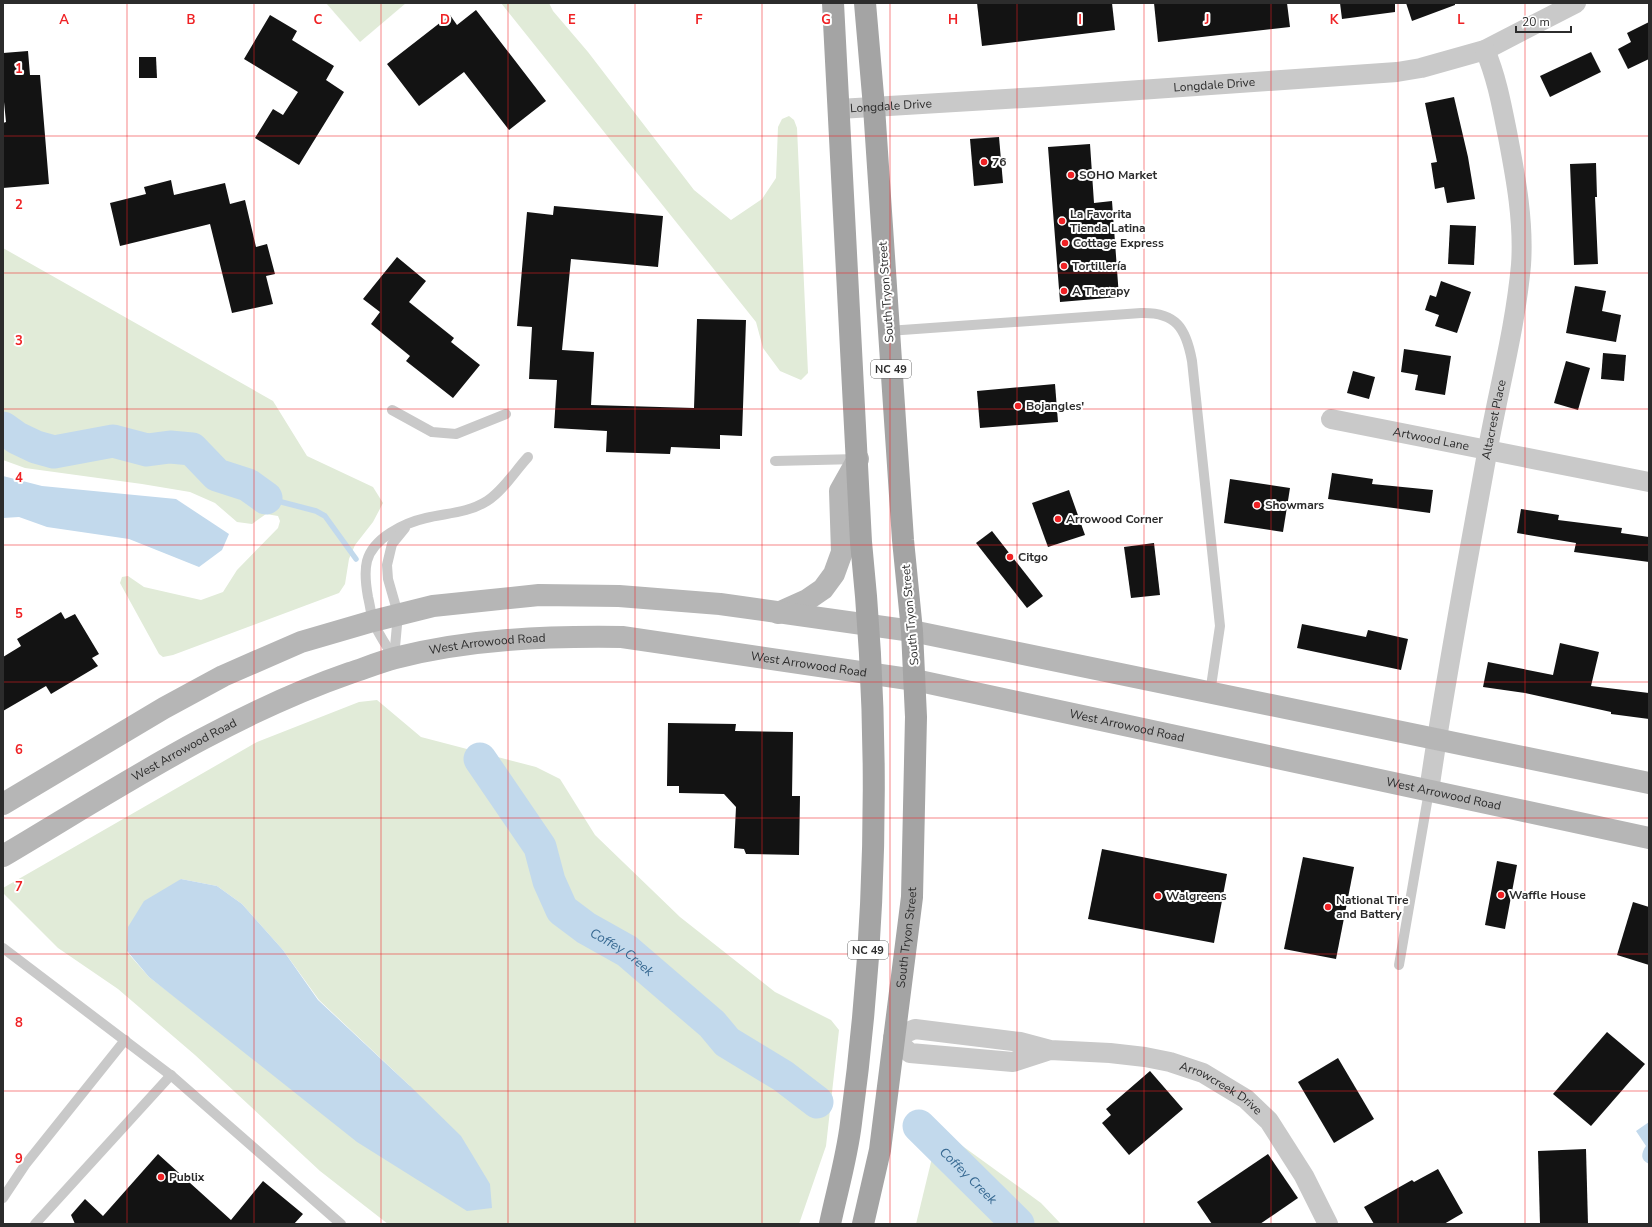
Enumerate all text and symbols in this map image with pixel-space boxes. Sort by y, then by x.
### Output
scale bar [1516,8,1571,34]
text: A [59,11,69,29]
text: B [187,11,196,29]
text: C [314,11,323,29]
text: D [440,11,450,29]
text: E [568,11,576,29]
text: F [695,11,703,29]
text: G [821,11,831,29]
text: H [948,11,958,29]
text: I [1078,11,1082,29]
text: J [1204,11,1209,29]
text: K [1330,11,1339,29]
text: L [1457,11,1465,29]
text: 20 m [1522,14,1550,30]
text: 1 [15,60,23,78]
street label: Longdale Drive [1173,74,1256,96]
street label: Longdale Drive [850,95,932,116]
place label: 76 [992,154,1006,170]
marker: 76 [979,157,989,167]
place label: SOHO Market [1079,167,1157,183]
marker: SOHO Market [1066,170,1076,180]
text: 2 [15,196,23,214]
place label: La Favorita Tienda Latina [1070,206,1146,236]
marker: La Favorita Tienda Latina [1057,216,1067,226]
place label: Cottage Express [1073,235,1164,251]
marker: Cottage Express [1060,238,1070,248]
street label: South Tryon Street [874,240,898,343]
place label: Tortillería [1072,258,1127,274]
marker: Tortillería [1059,261,1069,271]
place label: A Therapy [1072,283,1130,299]
marker: A Therapy [1059,286,1069,296]
text: 3 [15,332,23,350]
road number: NC 49 [871,360,911,378]
street label: Altacrest Place [1478,378,1510,461]
place label: Bojangles' [1026,398,1084,414]
marker: Bojangles' [1013,401,1023,411]
street label: Artwood Lane [1392,423,1471,454]
text: 4 [15,469,23,487]
place label: Showmars [1265,497,1324,513]
marker: Showmars [1252,500,1262,510]
place label: Arrowood Corner [1066,511,1163,527]
marker: Arrowood Corner [1053,514,1063,524]
place label: Citgo [1018,549,1048,565]
marker: Citgo [1005,552,1015,562]
street label: South Tryon Street [898,563,922,666]
text: 5 [15,605,23,623]
street label: West Arrowood Road [428,630,546,658]
street label: West Arrowood Road [750,648,868,681]
street label: West Arrowood Road [1068,705,1186,746]
street label: West Arrowood Road [129,715,239,785]
text: 6 [15,741,23,759]
street label: West Arrowood Road [1385,774,1503,814]
text: 7 [15,878,23,896]
street label: South Tryon Street [893,886,920,989]
place label: Waffle House [1509,887,1586,903]
place label: Walgreens [1166,888,1227,904]
marker: Waffle House [1496,890,1506,900]
marker: Walgreens [1153,891,1163,901]
place label: National Tire and Battery [1336,892,1409,922]
marker: National Tire and Battery [1323,902,1333,912]
water label: Coffey Creek [587,924,658,981]
road number: NC 49 [848,941,888,959]
text: 8 [15,1014,23,1032]
street label: Arrowcreek Drive [1178,1058,1266,1118]
water label: Coffey Creek [935,1143,1001,1209]
text: 9 [15,1150,23,1168]
place label: Publix [169,1169,205,1185]
marker: Publix [156,1172,166,1182]

